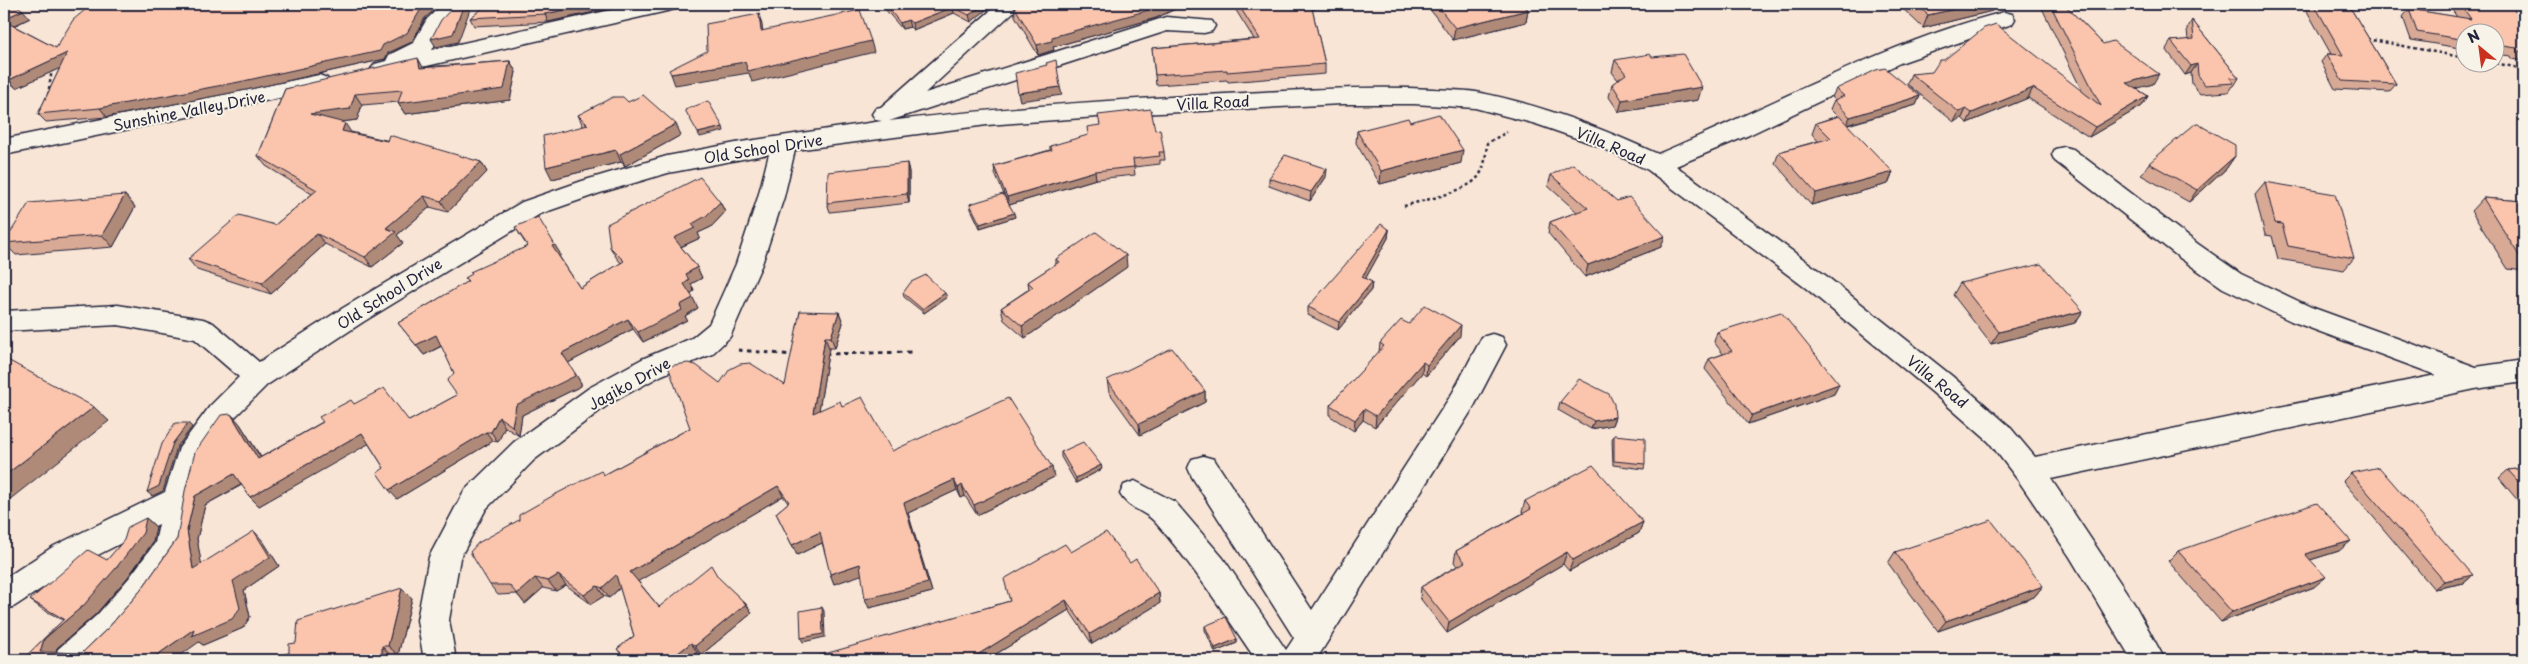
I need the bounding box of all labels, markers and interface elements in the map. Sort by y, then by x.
north arrow [2456,22,2506,72]
text: N [2464,24,2483,48]
street label: Sunshine Valley Drive [111,84,267,136]
street label: Villa Road [1176,89,1250,115]
street label: Villa Road [1573,120,1649,170]
street label: Old School Drive [702,127,824,169]
street label: Old School Drive [332,251,446,335]
street label: Villa Road [1902,349,1974,413]
street label: Jagiko Drive [584,351,674,415]

